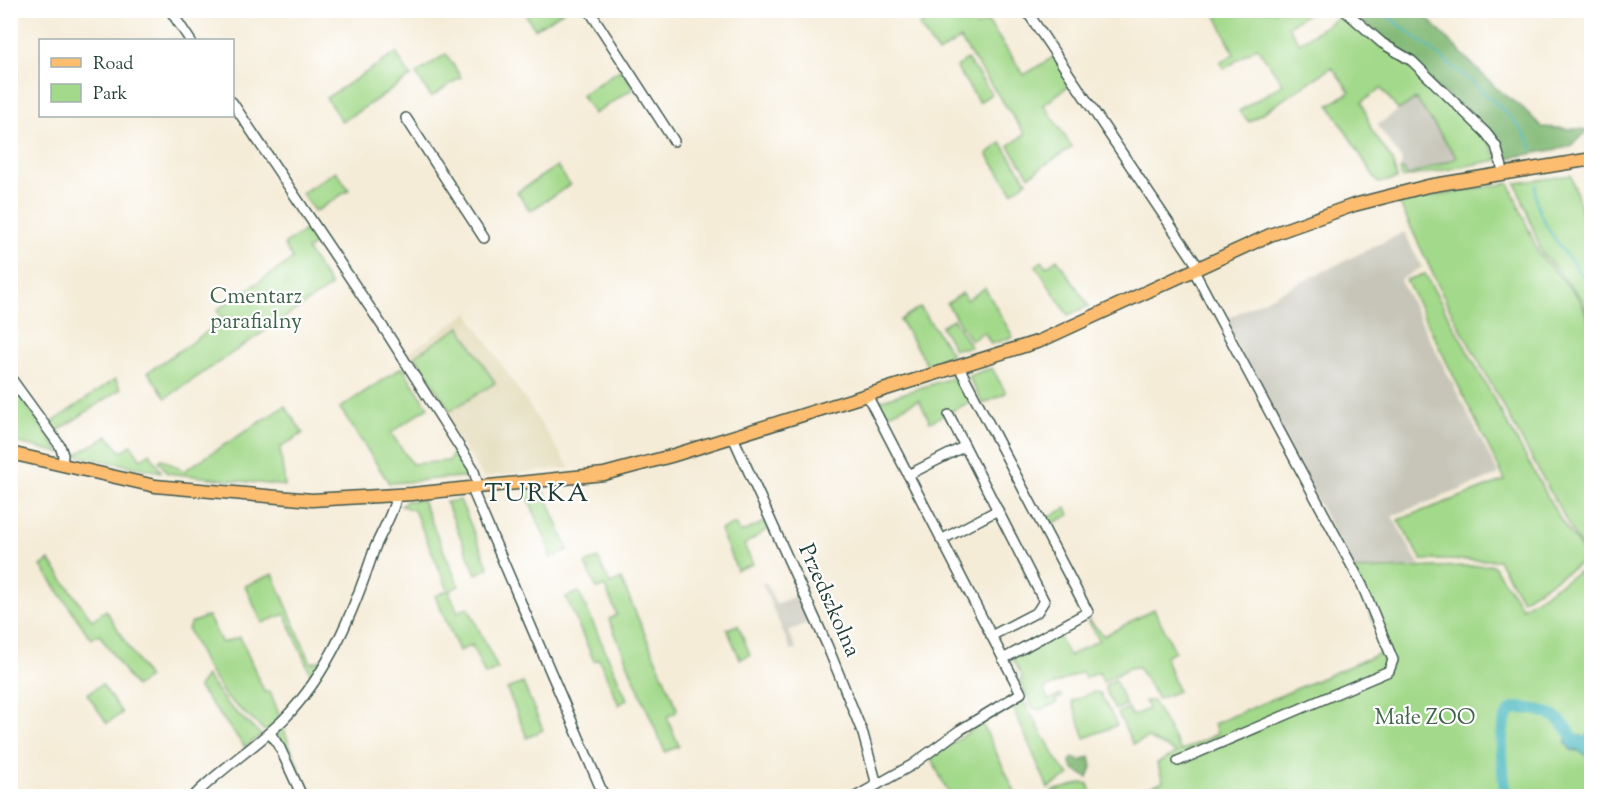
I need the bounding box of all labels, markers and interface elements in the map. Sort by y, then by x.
legend [39,39,234,117]
text: Road [93,52,133,78]
text: Park [93,82,128,108]
park label: Cmentarz parafialny [210,282,302,339]
district label: TURKA [484,476,590,513]
street label: Przedszkolna [789,539,867,663]
park label: Małe ZOO [1374,703,1476,735]

